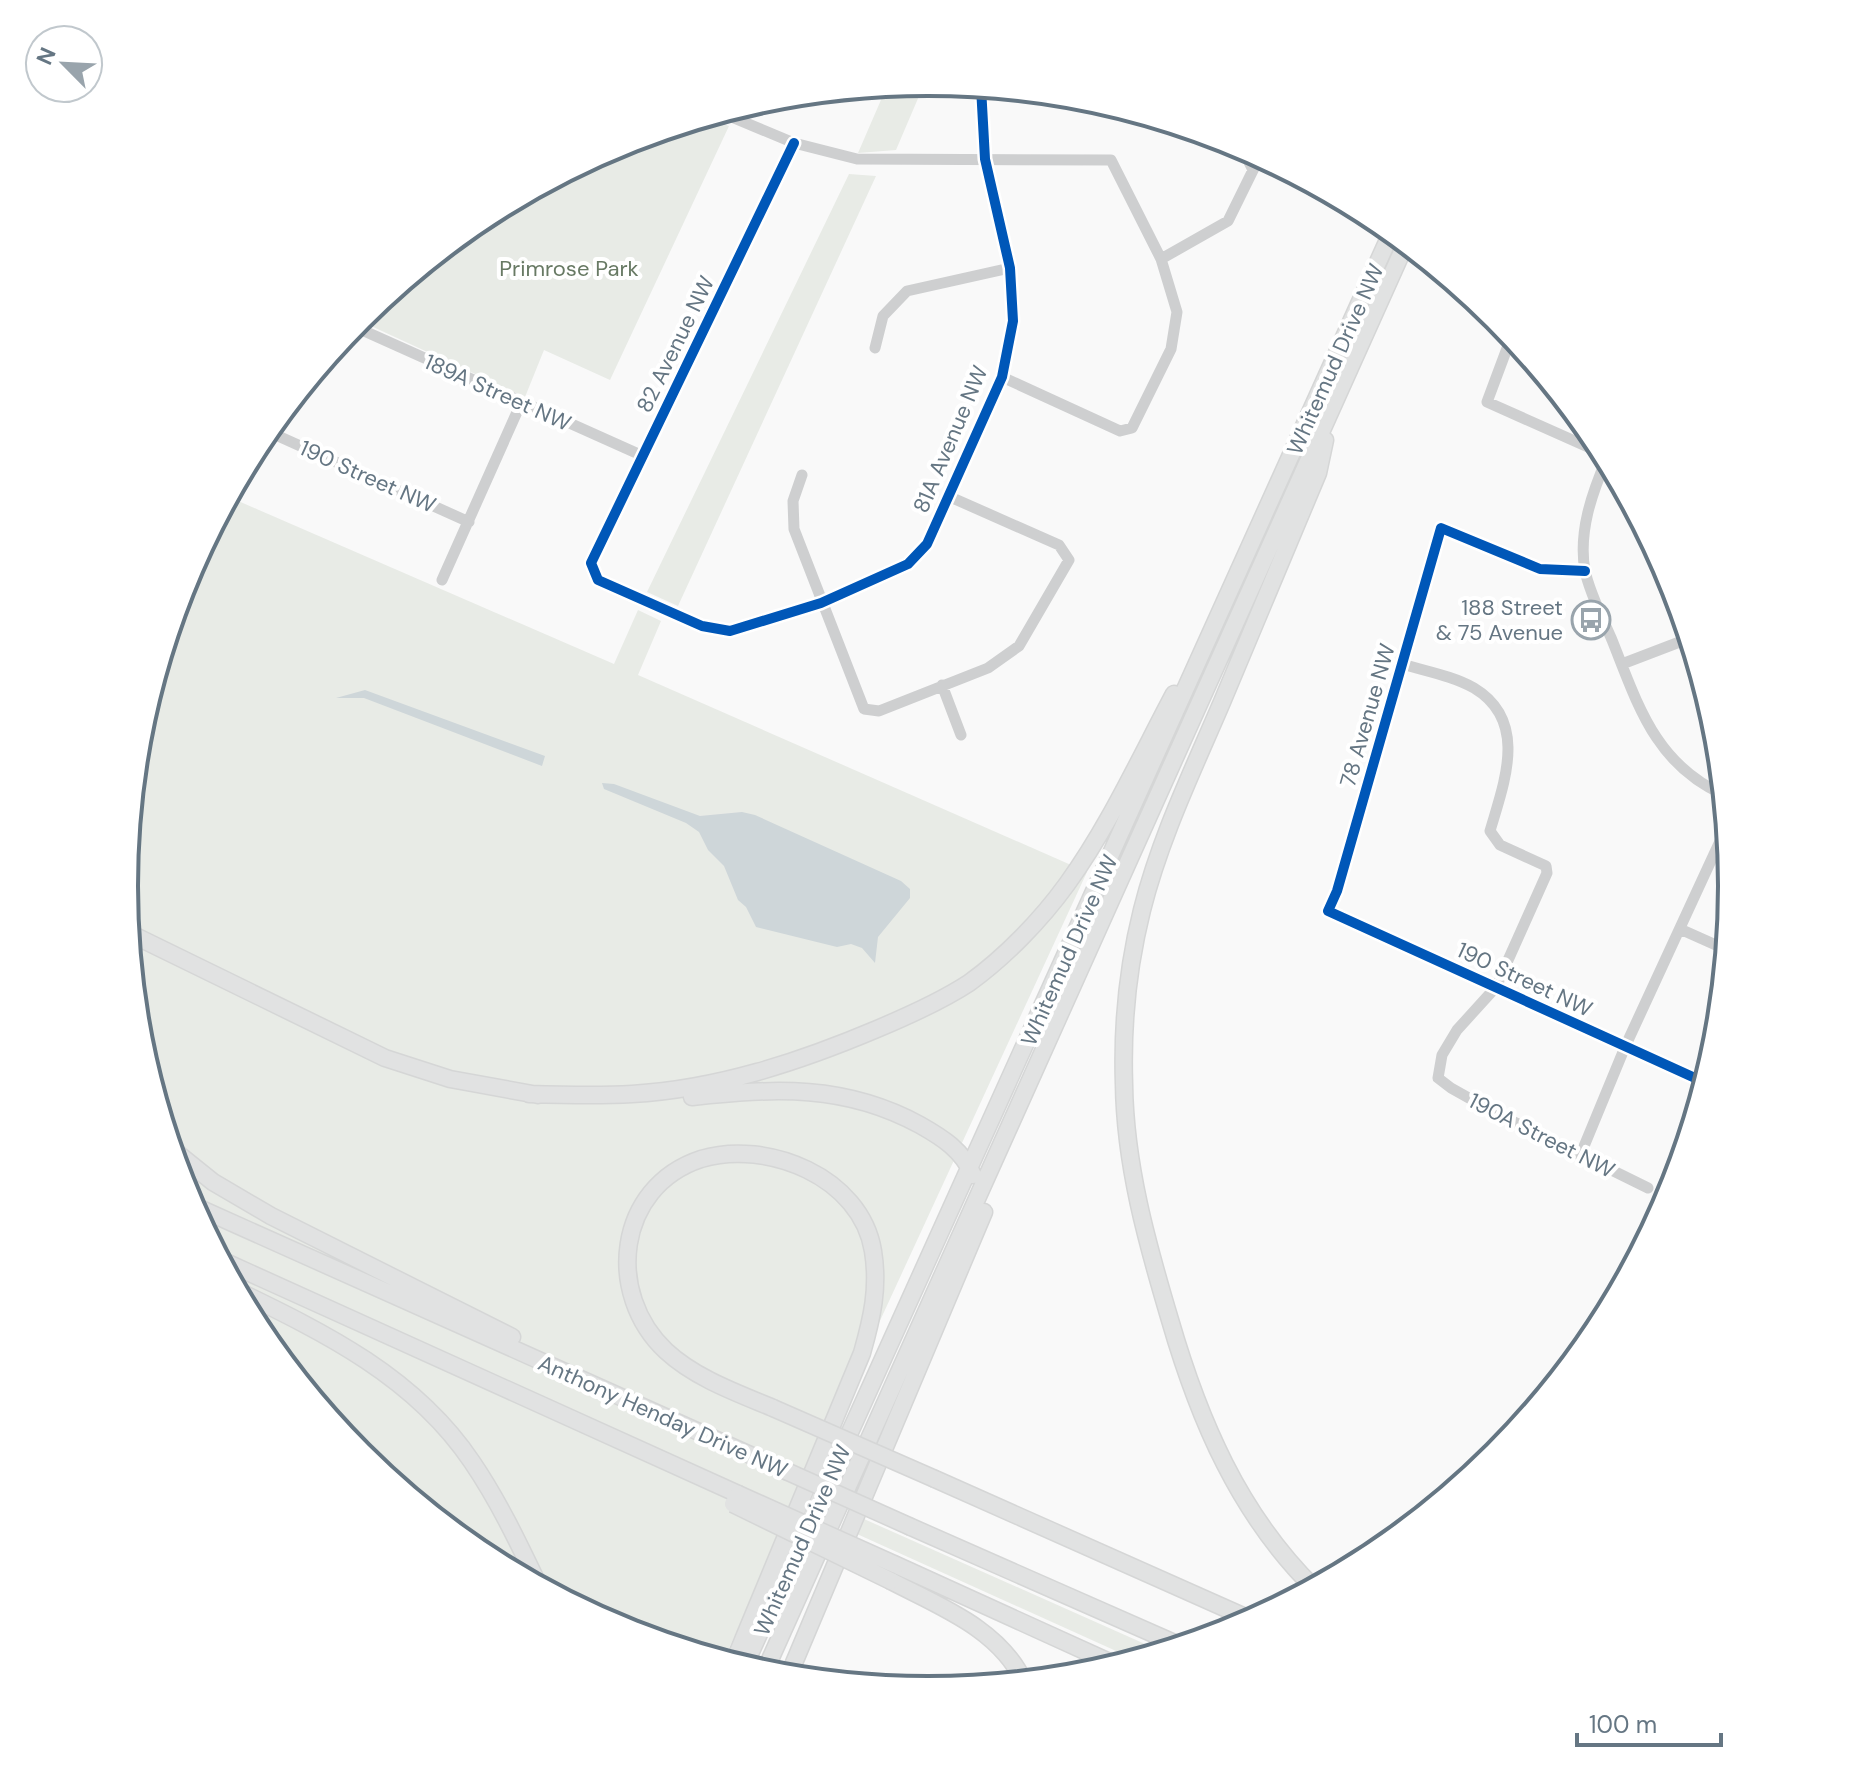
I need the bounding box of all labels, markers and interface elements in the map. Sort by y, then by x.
north arrow [24,24,104,104]
text: N [30,43,63,69]
park label: Primrose Park [499,254,639,283]
street label: Whitemud Drive NW [1280,259,1391,459]
street label: 82 Avenue NW [630,271,721,417]
street label: 189A Street NW [420,347,576,438]
street label: 81A Avenue NW [906,361,995,517]
street label: 190 Street NW [295,433,441,519]
place label: 188 Street & 75 Avenue [1436,593,1563,647]
bus stop icon: 188 Street & 75 Avenue [1570,599,1612,641]
street label: 78 Avenue NW [1333,640,1402,790]
street label: Whitemud Drive NW [1014,850,1125,1050]
street label: 190 Street NW [1452,935,1597,1024]
street label: 190A Street NW [1464,1086,1620,1185]
street label: Anthony Henday Drive NW [534,1348,792,1485]
street label: Whitemud Drive NW [747,1440,858,1640]
scale bar [1577,1697,1721,1747]
text: 100 m [1589,1709,1657,1740]

